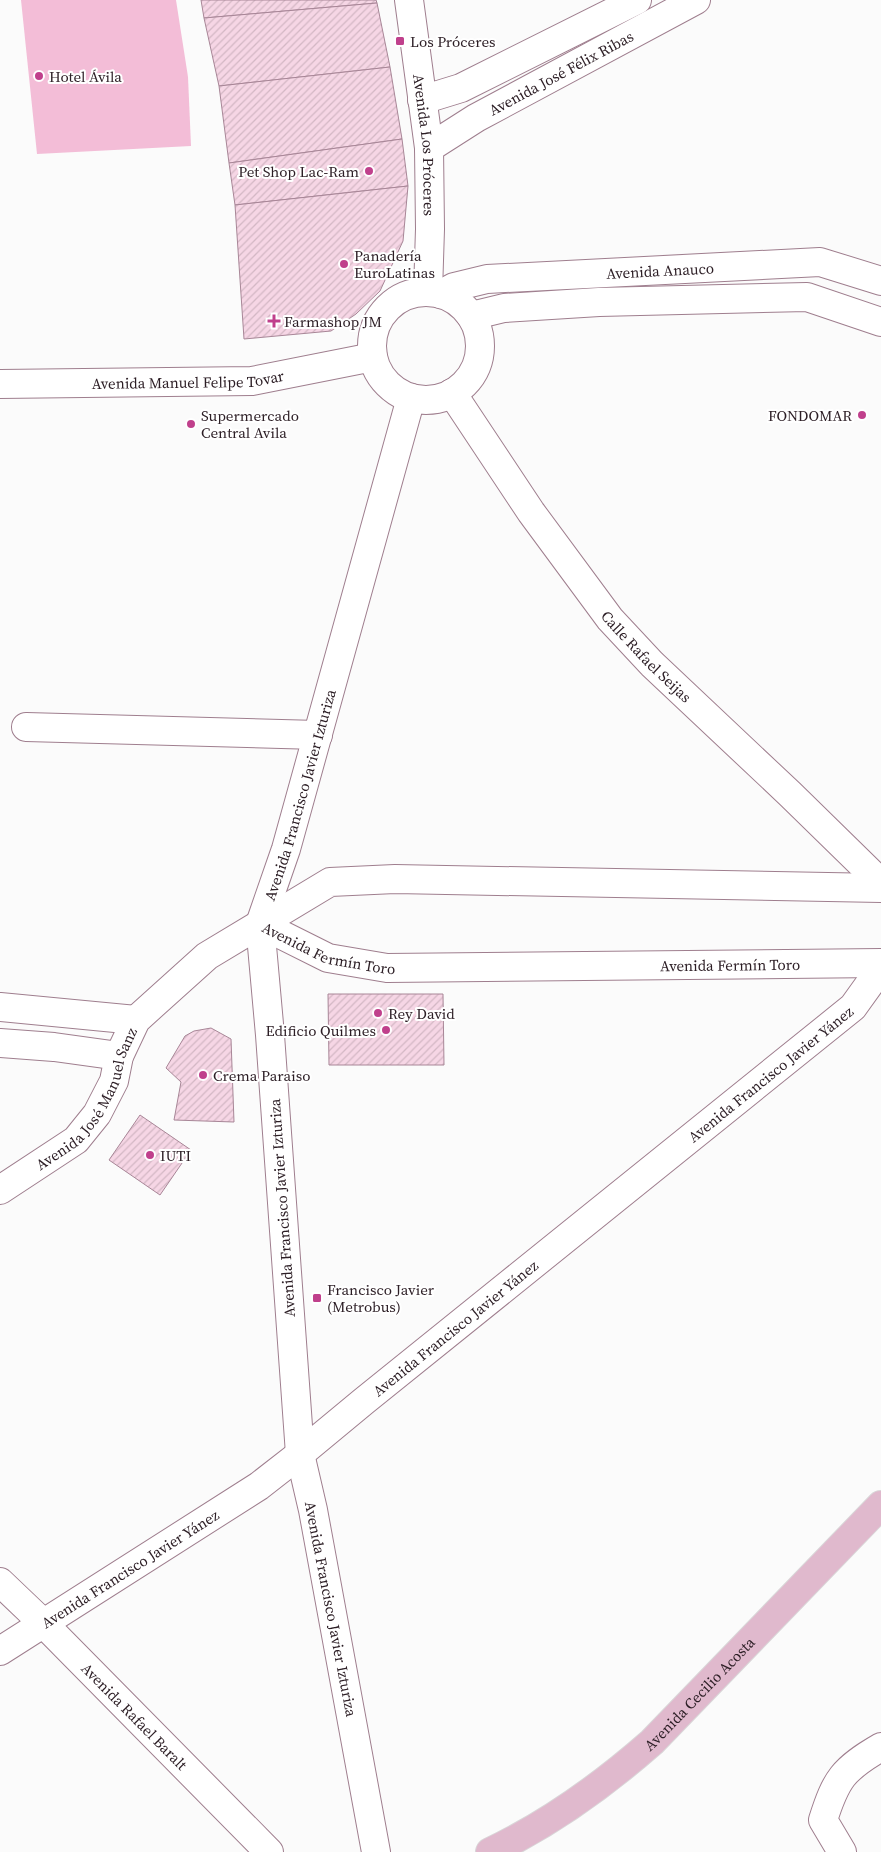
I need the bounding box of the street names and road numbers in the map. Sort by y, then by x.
street label: Avenida José Félix Ribas [485,25,637,120]
street label: Avenida Los Próceres [409,73,440,216]
street label: Avenida Anauco [606,257,715,283]
street label: Avenida Manuel Felipe Tovar [92,364,286,393]
street label: Calle Rafael Seijas [597,606,696,707]
street label: Avenida Francisco Javier Izturiza [258,686,340,903]
street label: Avenida Fermín Toro [259,916,395,978]
street label: Avenida Fermín Toro [660,953,800,976]
street label: Avenida Francisco Javier Yánez [683,1000,858,1147]
street label: Avenida José Manuel Sanz [31,1024,142,1174]
street label: Avenida Francisco Javier Izturiza [264,1098,300,1318]
street label: Avenida Francisco Javier Yánez [368,1255,542,1401]
street label: Avenida Francisco Javier Izturiza [300,1500,362,1719]
street label: Avenida Francisco Javier Yánez [37,1504,223,1633]
street label: Avenida Cecilio Acosta [639,1632,759,1755]
street label: Avenida Rafael Baralt [77,1658,193,1774]

